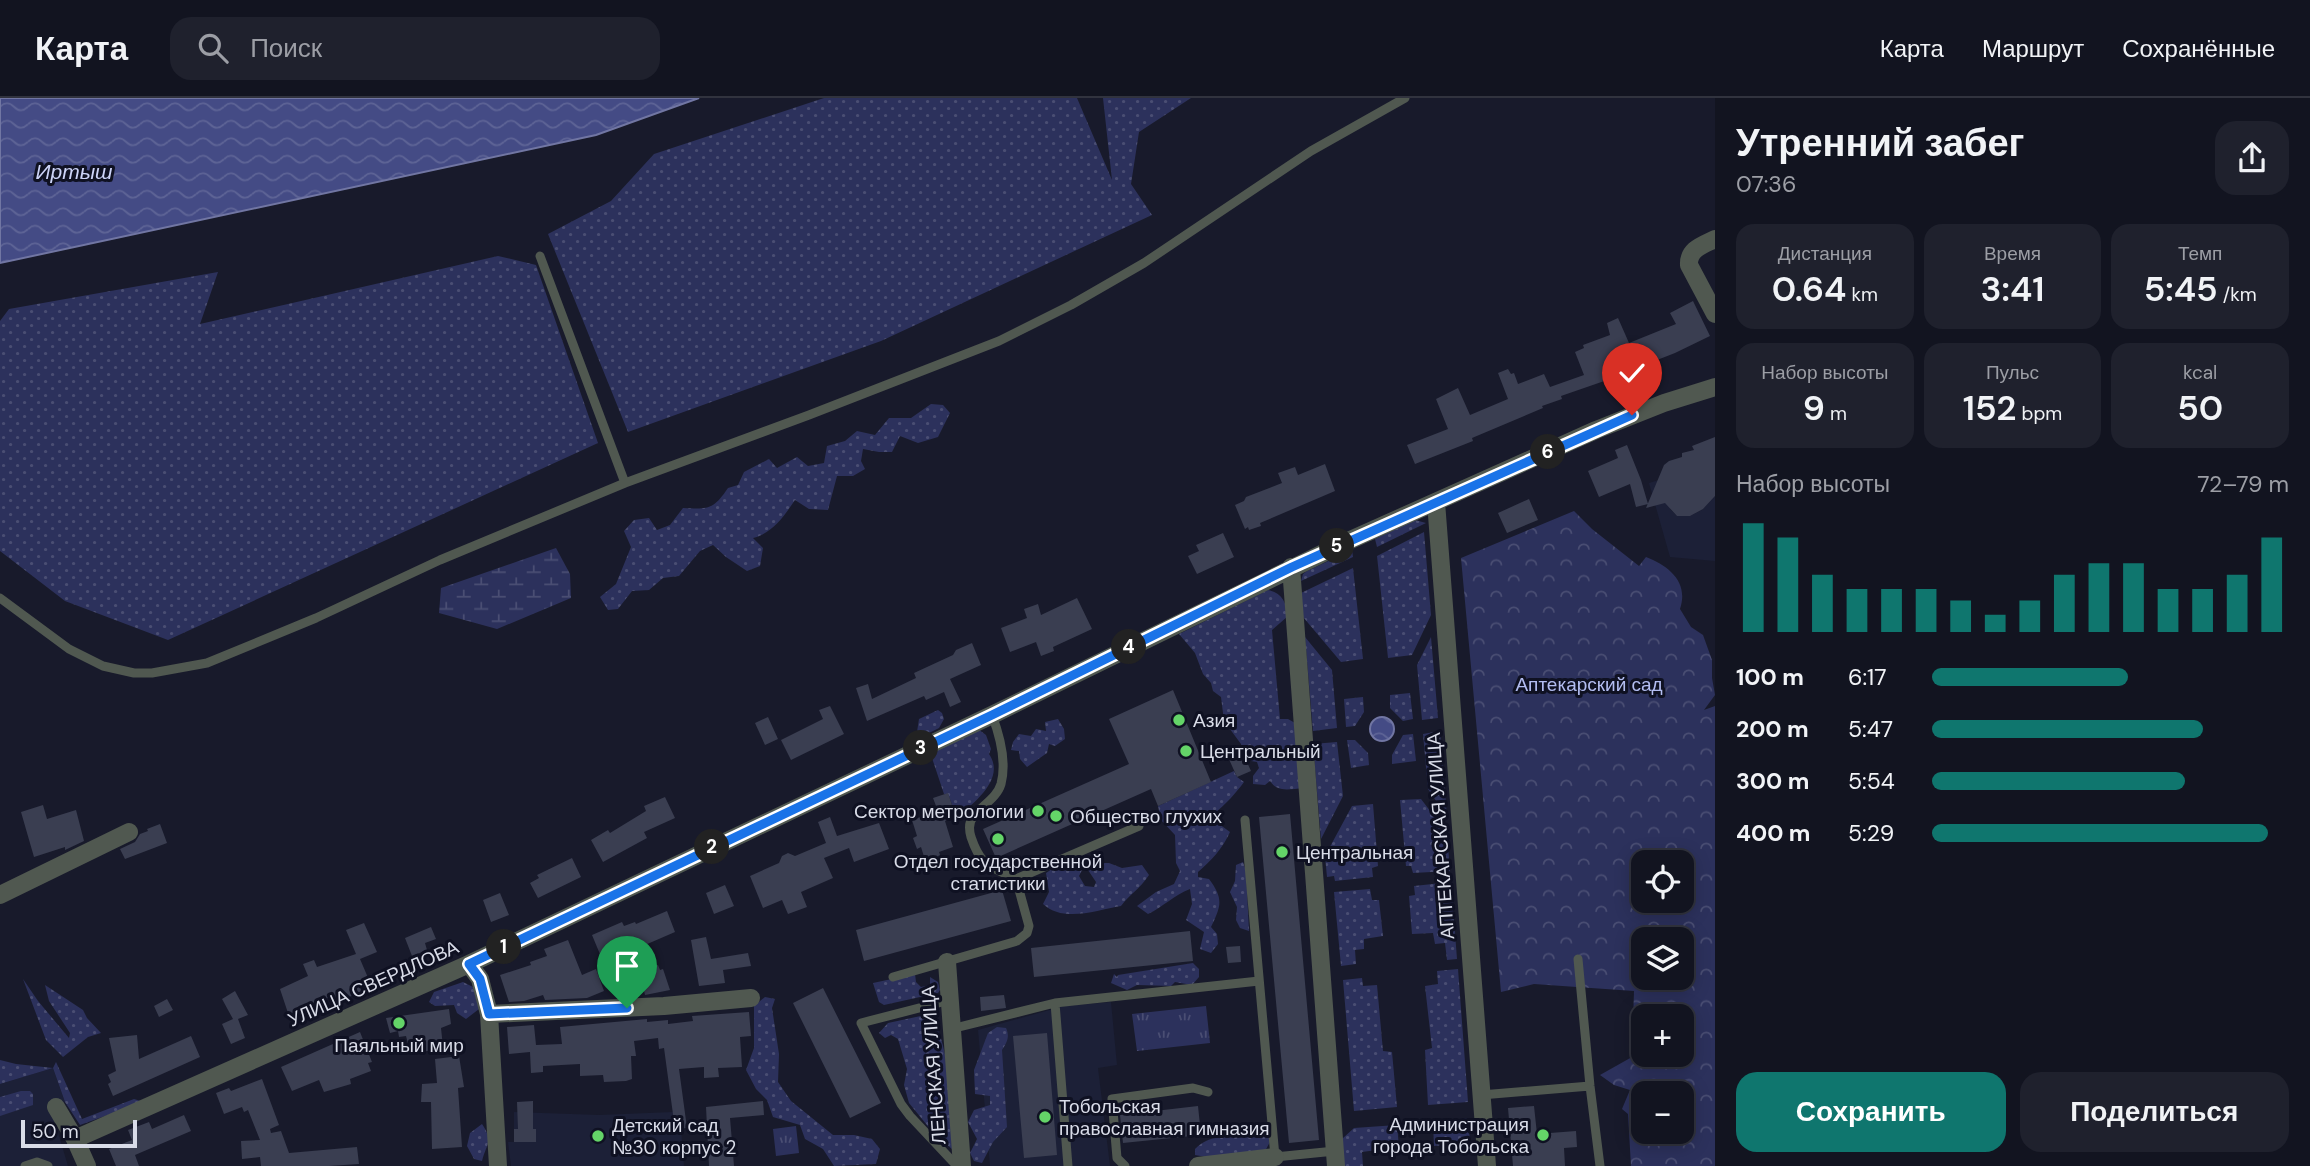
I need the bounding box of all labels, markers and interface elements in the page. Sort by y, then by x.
search box [170,17,660,80]
text: Карта [35,27,128,70]
icon: search [194,29,232,67]
text: Поиск [250,31,322,65]
text: Карта [1880,33,1944,64]
text: Маршрут [1982,33,2084,64]
text: Сохранённые [2122,33,2275,64]
text: Утренний забег [1736,118,2024,168]
button: share [2215,121,2289,195]
water label: Иртыш [35,158,113,186]
text: 07:36 [1736,169,1796,199]
text: Дистанция [1778,241,1872,266]
text: Время [1984,241,2041,266]
text: Темп [2178,241,2222,266]
text: 0.64 [1772,266,1846,312]
text: 3:41 [1981,266,2044,312]
text: 5:45 [2144,266,2218,312]
text: km [1846,282,1878,307]
text: /km [2218,282,2257,307]
pin [1602,343,1662,415]
icon: check [1613,354,1651,392]
text: Набор высоты [1761,360,1889,385]
text: Пульс [1986,360,2039,385]
text: kcal [2183,360,2217,385]
text: 9 [1803,385,1825,431]
text: 152 [1963,385,2016,431]
text: 50 [2177,385,2223,431]
text: m [1825,401,1847,426]
text: bpm [2016,401,2062,426]
pin: 6 [1530,434,1566,470]
text: 6 [1541,439,1554,464]
text: Набор высоты [1736,469,1890,499]
text: 72–79 m [2197,469,2289,499]
pin: 5 [1320,528,1354,564]
text: 5 [1331,533,1342,558]
pin: 4 [1112,630,1146,664]
text: 4 [1122,634,1135,659]
text: 100 m [1736,662,1804,692]
text: 6:17 [1848,662,1887,692]
park label: Аптекарский сад [1515,672,1663,697]
place label: Азия [1193,708,1235,733]
marker: Азия [1171,712,1187,728]
text: 200 m [1736,714,1809,744]
text: 5:47 [1848,714,1893,744]
pin: 3 [904,730,939,766]
street label: АПТЕКАРСКАЯ УЛИЦА [1421,731,1460,940]
text: 3 [915,735,926,760]
place label: Центральный [1200,739,1321,764]
marker: Центральный [1178,743,1194,759]
text: 300 m [1736,766,1809,796]
text: 5:54 [1848,766,1895,796]
place label: Сектор метрологии [854,799,1024,824]
marker: Сектор метрологии [1030,803,1046,819]
place label: Общество глухих [1070,804,1223,829]
marker: Общество глухих [1048,808,1064,824]
text: 400 m [1736,818,1810,848]
text: 5:29 [1848,818,1894,848]
pin: 2 [694,830,730,864]
marker: Отдел государственной статистики [990,831,1006,847]
text: 2 [706,834,717,859]
place label: Центральная [1296,840,1413,865]
marker: Центральная [1274,844,1290,860]
place label: Отдел государственной статистики [894,849,1102,896]
map controls [1631,850,1694,1144]
button: locate [1631,850,1694,913]
button: layers [1631,927,1694,990]
pin: 1 [486,930,522,964]
street label: УЛИЦА СВЕРДЛОВА [284,934,463,1032]
text: 1 [500,934,507,959]
pin [597,936,657,1008]
icon: arrive [608,947,646,985]
street label: ЛЕНСКАЯ УЛИЦА [915,984,952,1145]
button: + [1631,1004,1694,1067]
marker: Паяльный мир [391,1015,407,1031]
place label: Паяльный мир [334,1033,464,1058]
button: Сохранить [1736,1072,2006,1152]
button: Поделиться [2020,1072,2289,1152]
button: − [1631,1081,1694,1144]
place label: Тобольская православная гимназия [1059,1094,1270,1141]
marker: Тобольская православная гимназия [1037,1109,1053,1125]
place label: Администрация города Тобольска [1373,1112,1529,1159]
place label: Детский сад №30 корпус 2 [612,1113,736,1160]
scale bar [21,1117,136,1149]
text: 50 m [32,1119,79,1144]
marker: Администрация города Тобольска [1535,1127,1551,1143]
marker: Детский сад №30 корпус 2 [590,1128,606,1144]

